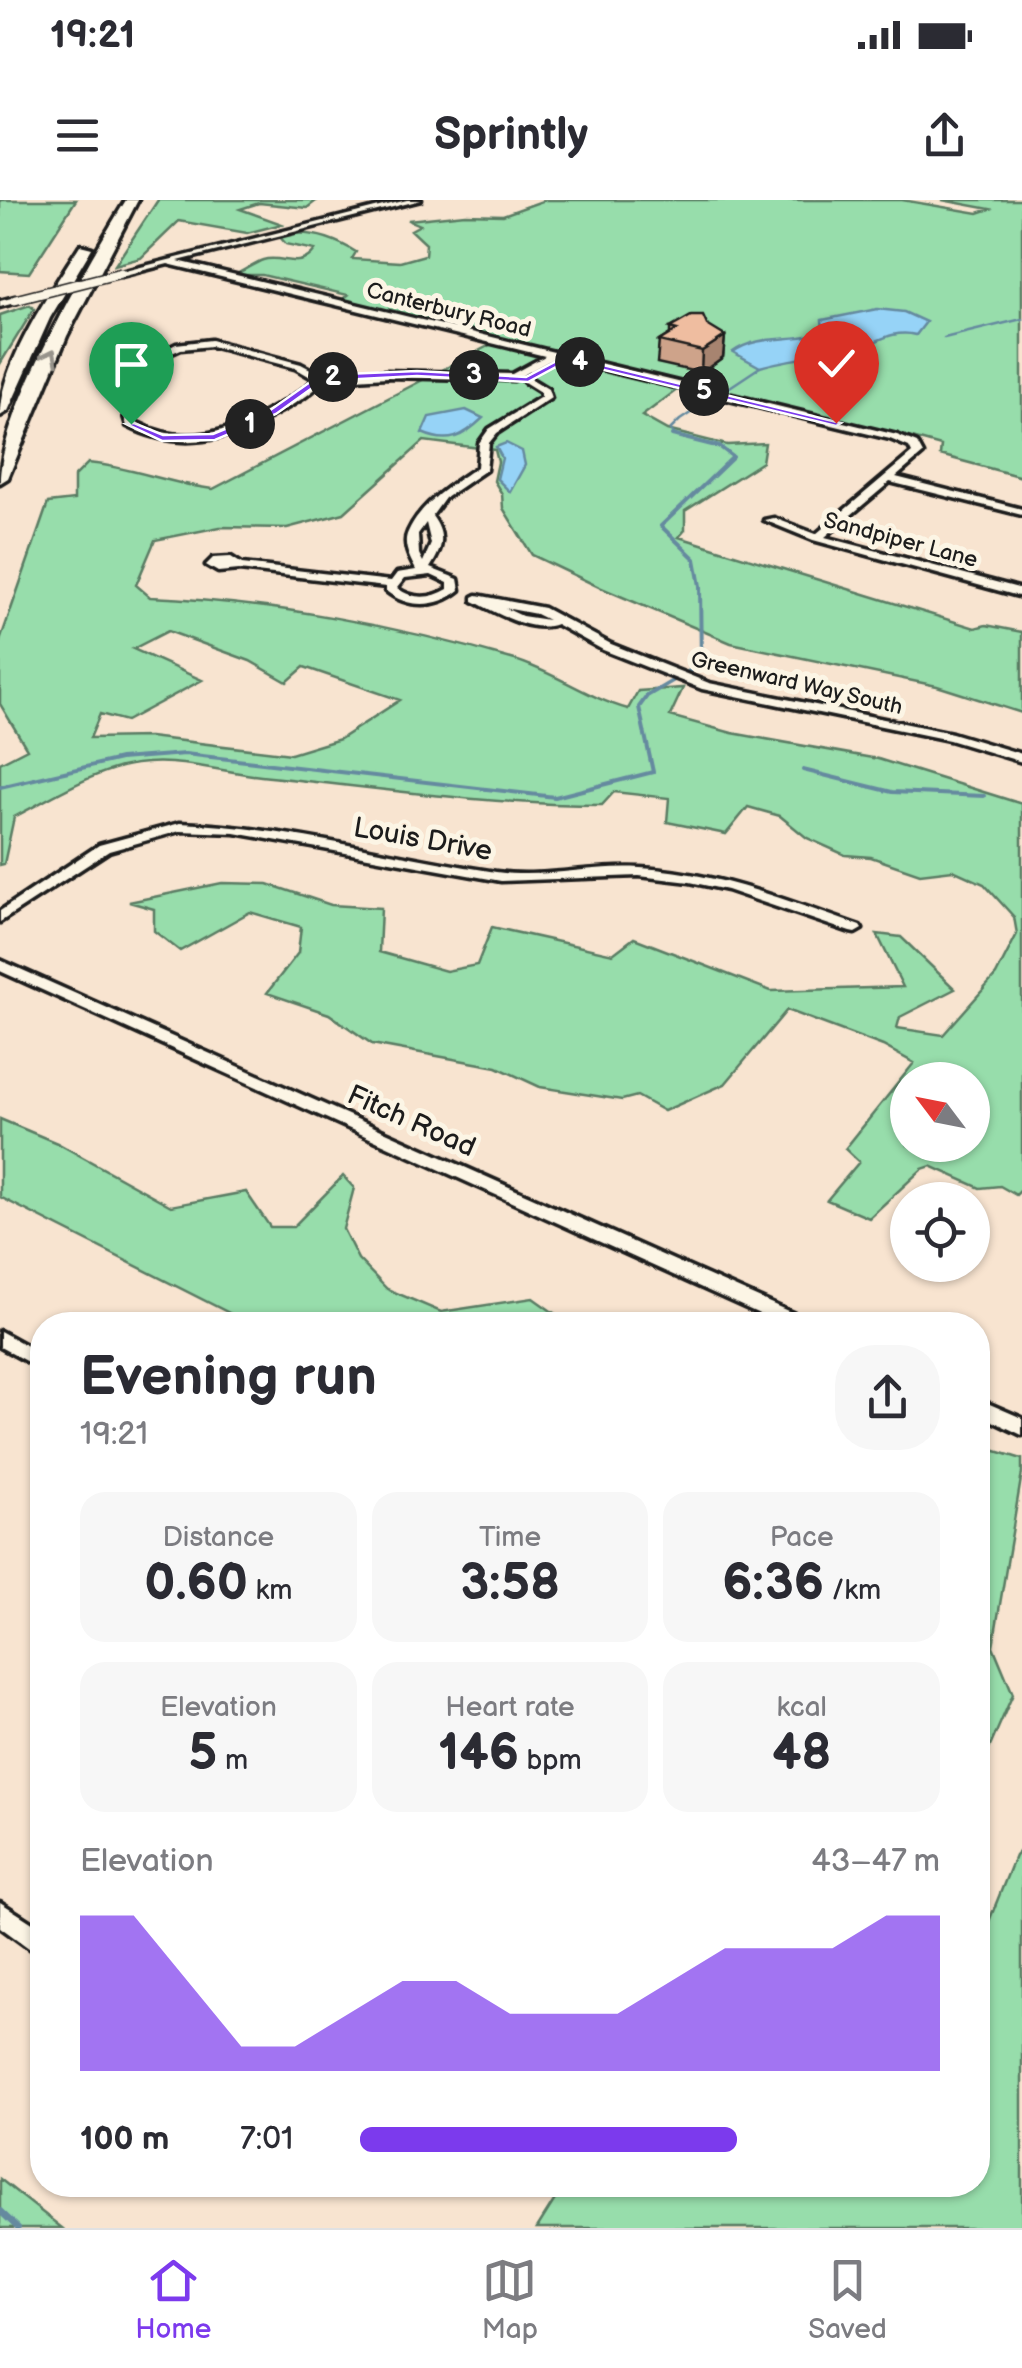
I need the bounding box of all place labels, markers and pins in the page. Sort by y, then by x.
pin [794,321,879,424]
pin [89,322,174,425]
pin: 4 [555,337,605,387]
pin: 3 [449,350,499,400]
pin: 2 [308,352,358,402]
pin: 5 [679,366,729,416]
pin: 1 [225,399,275,449]

